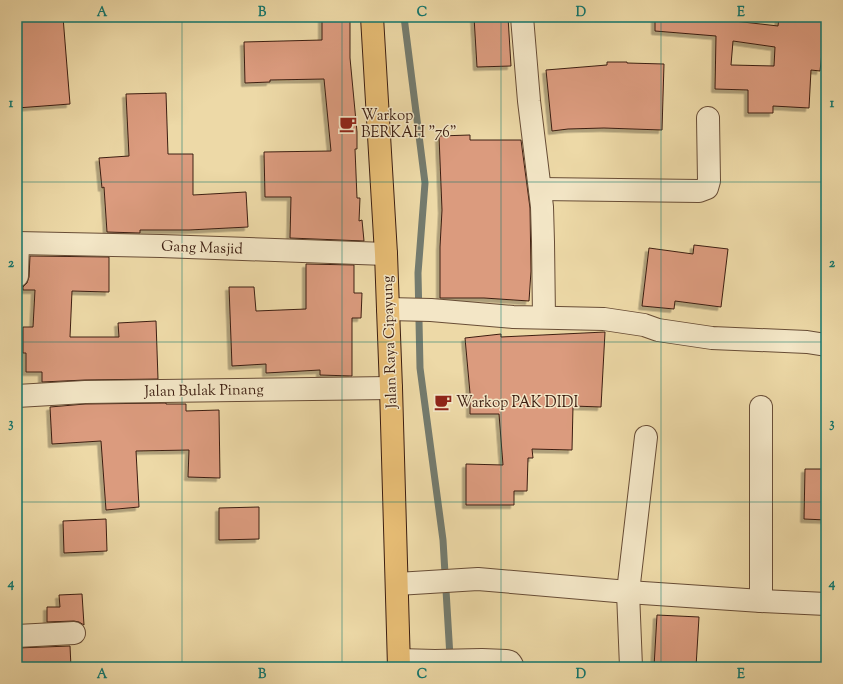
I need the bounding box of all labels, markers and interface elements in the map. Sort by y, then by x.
text: A [97,4,108,22]
text: B [258,4,267,22]
text: C [417,4,427,22]
text: D [576,4,586,22]
text: E [737,4,745,22]
text: 1 [9,95,14,113]
text: 1 [830,95,835,113]
place label: Warkop BERKAH "76" [361,106,457,144]
cafe icon: Warkop BERKAH "76" [338,114,358,134]
street label: Gang Masjid [161,237,244,260]
text: 2 [8,255,15,273]
text: 2 [829,255,836,273]
street label: Jalan Raya Cipayung [378,275,403,410]
street label: Jalan Bulak Pinang [143,380,264,403]
cafe icon: Warkop PAK DIDI [433,392,453,412]
place label: Warkop PAK DIDI [456,393,578,414]
text: 3 [8,415,14,433]
text: 3 [829,415,835,433]
text: 4 [7,575,15,593]
text: 4 [828,575,836,593]
text: A [97,666,108,684]
text: B [258,666,267,684]
text: C [417,666,427,684]
text: D [576,666,586,684]
text: E [737,666,745,684]

